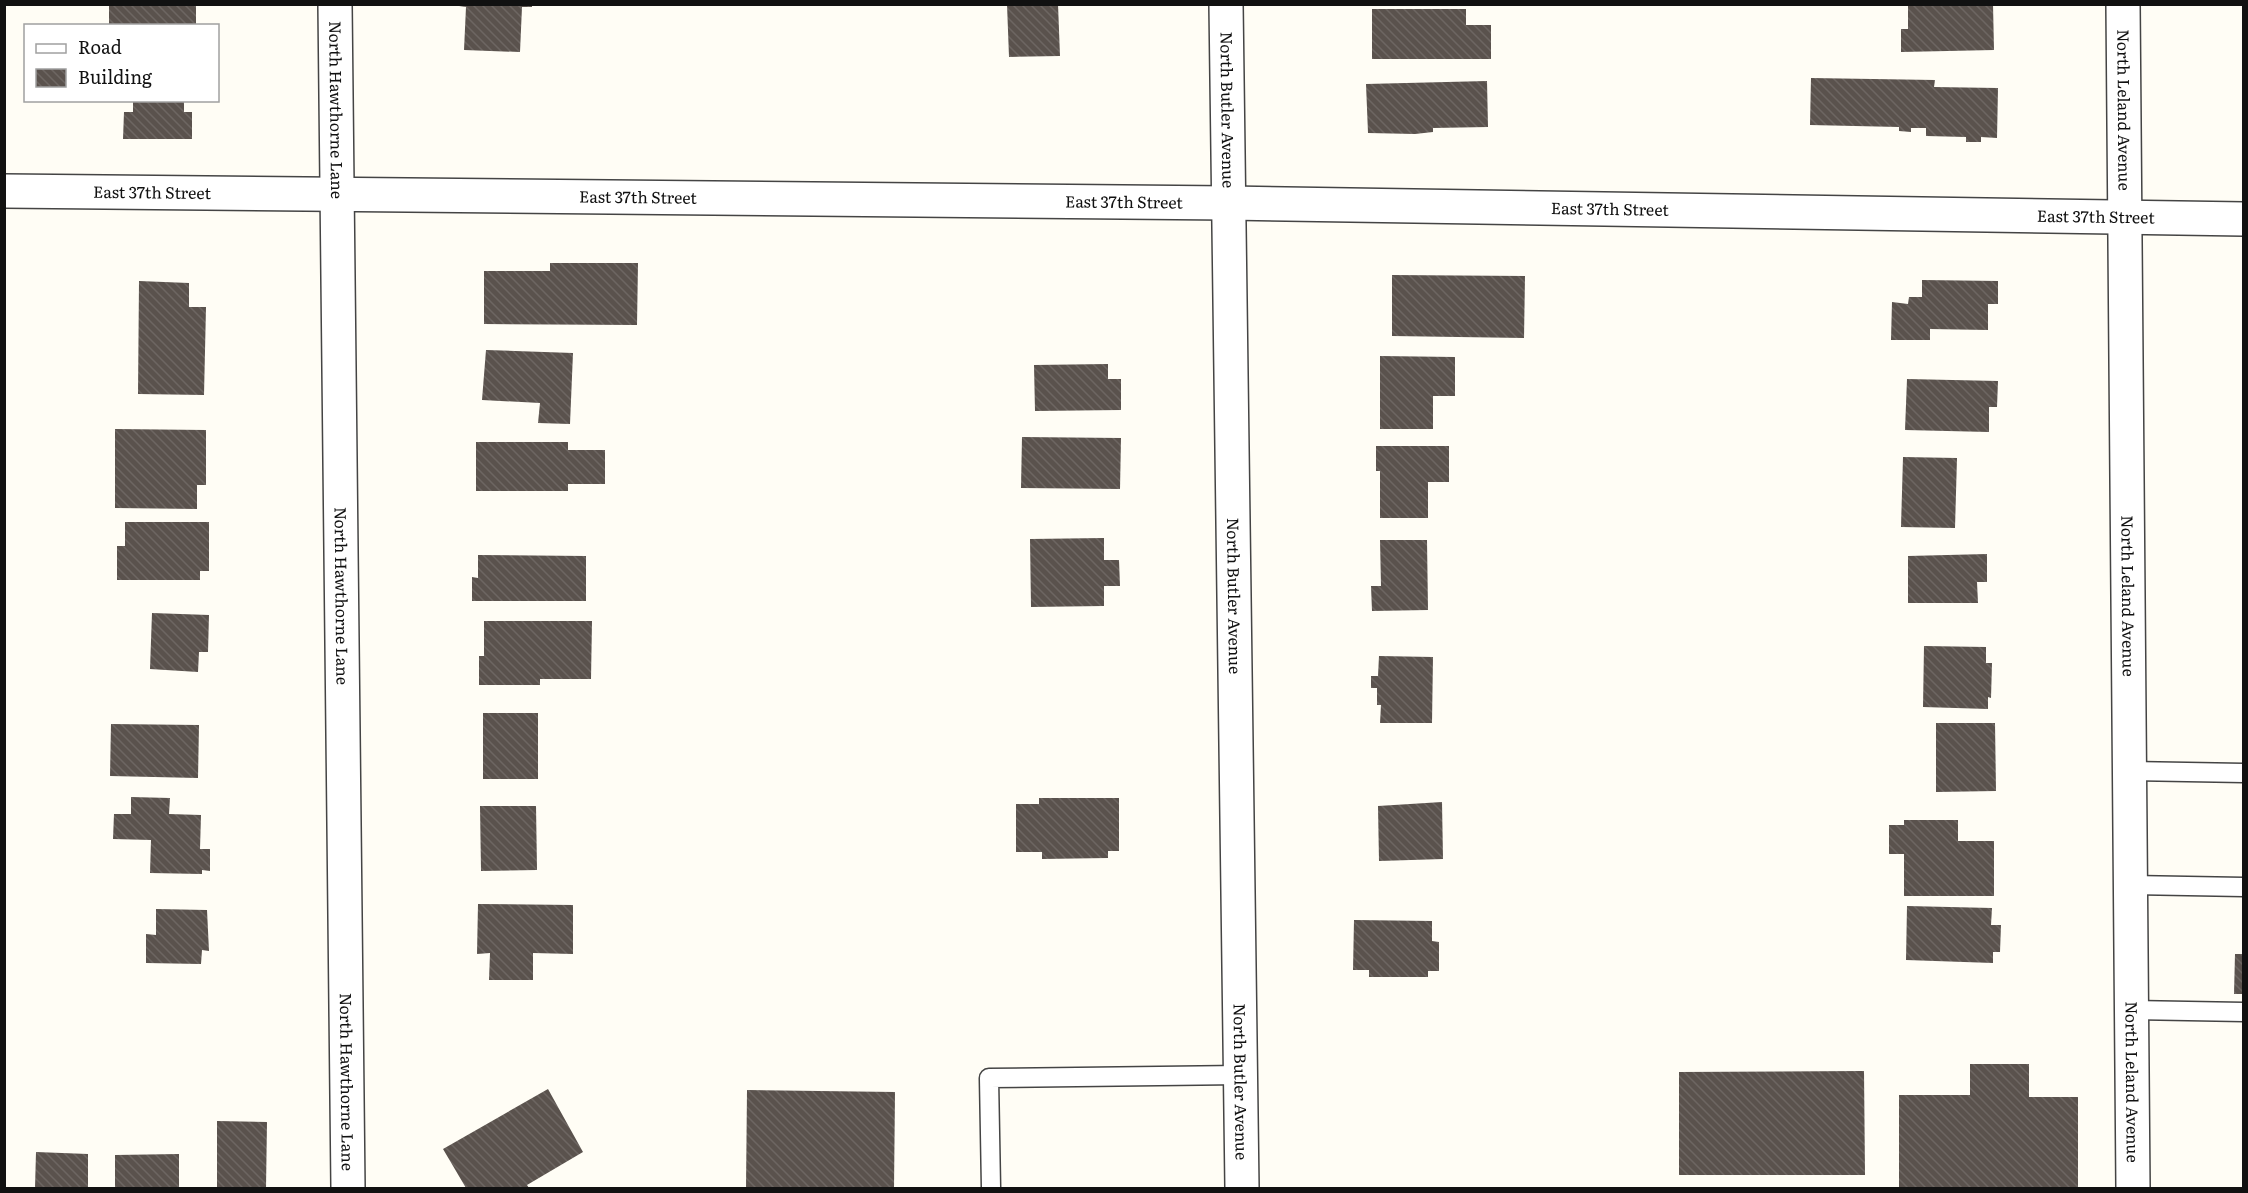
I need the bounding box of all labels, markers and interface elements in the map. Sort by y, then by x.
street label: North Hawthorne Lane [324,21,350,199]
legend [24,24,219,102]
street label: North Leland Avenue [2112,29,2138,191]
street label: North Butler Avenue [1215,31,1241,188]
text: Road [78,33,122,60]
text: Building [78,63,153,90]
street label: East 37th Street [93,179,212,204]
street label: East 37th Street [579,184,698,209]
street label: East 37th Street [1065,188,1184,214]
street label: East 37th Street [1551,195,1670,221]
street label: East 37th Street [2037,203,2155,229]
street label: North Hawthorne Lane [330,507,355,685]
street label: North Leland Avenue [2116,515,2142,677]
street label: North Butler Avenue [1222,517,1248,674]
street label: North Hawthorne Lane [335,993,361,1171]
street label: North Leland Avenue [2120,1001,2146,1163]
street label: North Butler Avenue [1229,1003,1255,1160]

